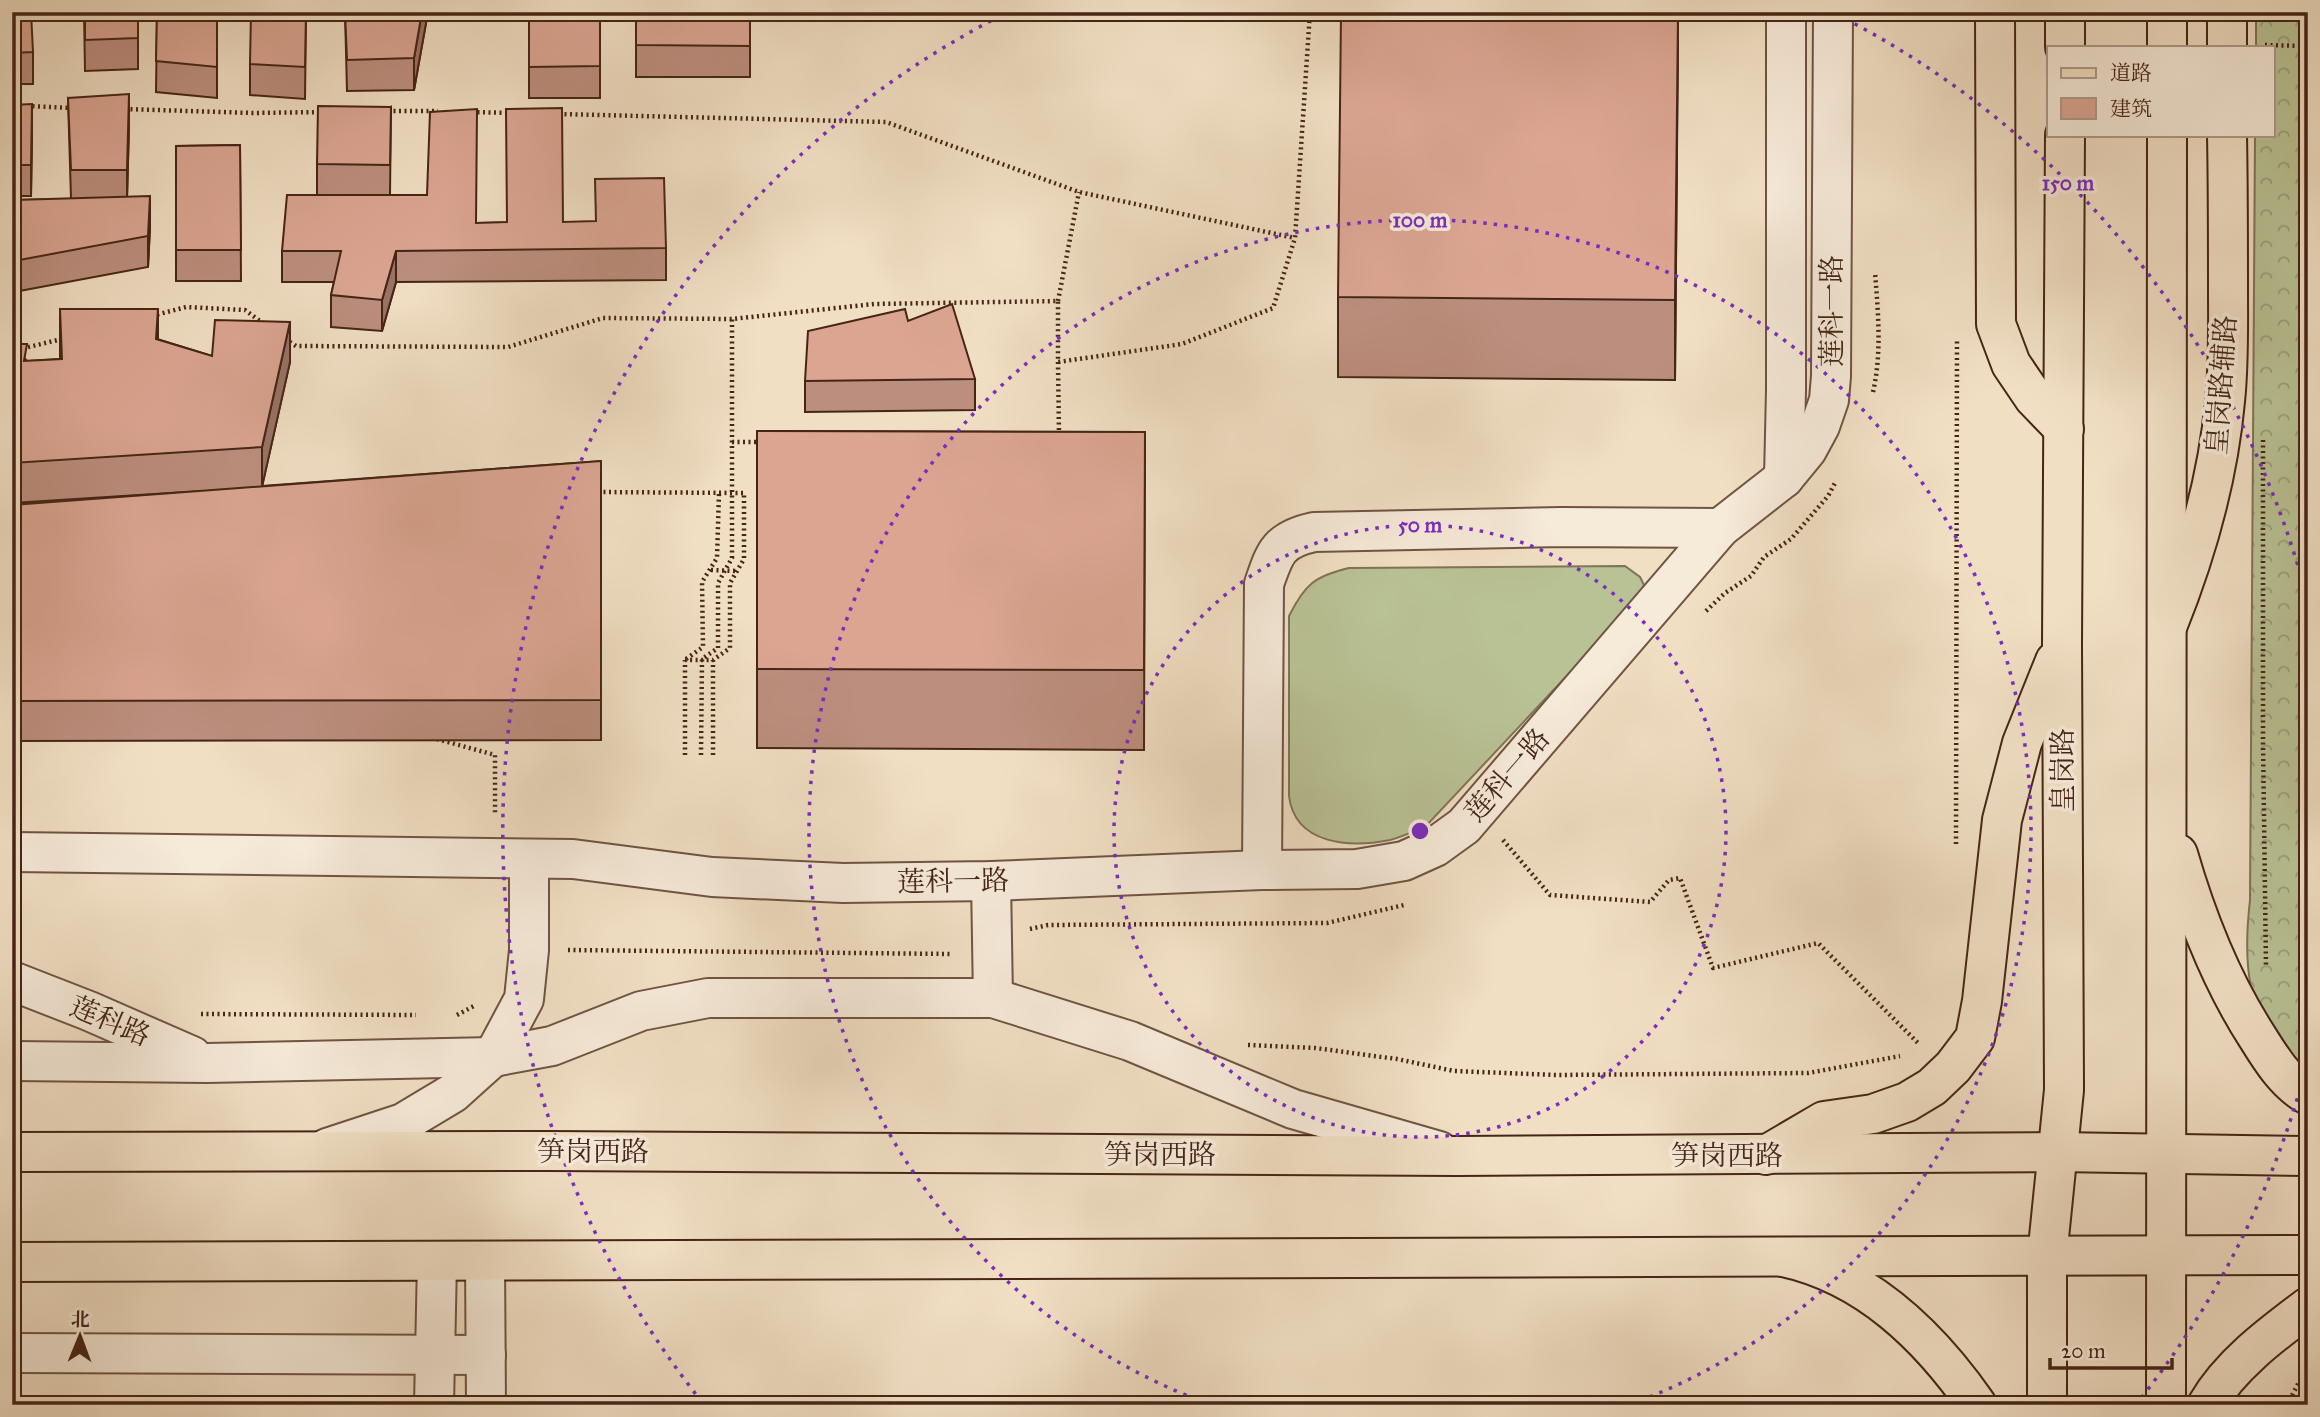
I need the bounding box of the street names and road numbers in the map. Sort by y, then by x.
street label: 莲科一路 [1814,255,1849,367]
street label: 皇岗路辅路 [2199,314,2243,456]
street label: 莲科一路 [1457,721,1557,829]
street label: 皇岗路 [2045,728,2080,812]
street label: 莲科一路 [897,863,1009,899]
street label: 莲科路 [64,988,156,1054]
street label: 笋岗西路 [537,1134,649,1169]
street label: 笋岗西路 [1104,1137,1216,1172]
street label: 笋岗西路 [1671,1138,1783,1173]

